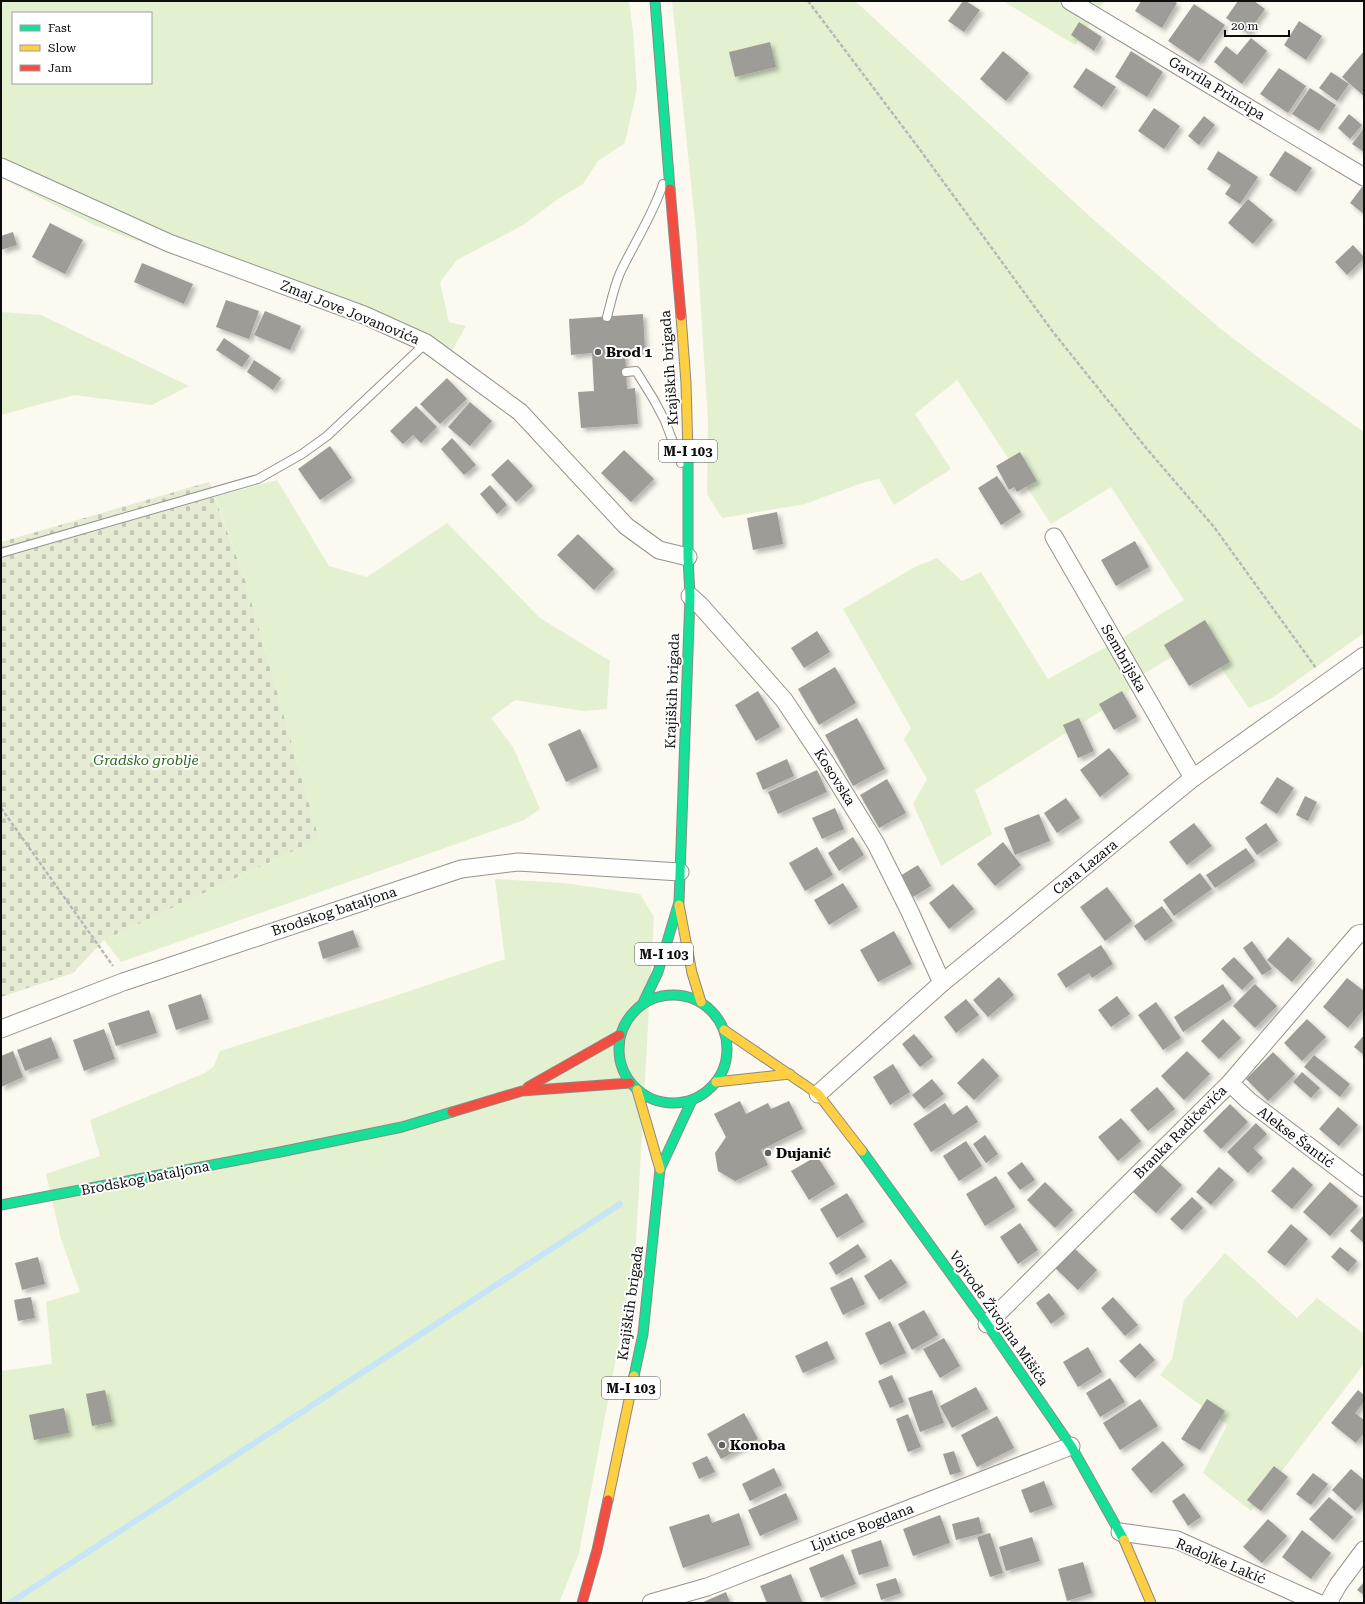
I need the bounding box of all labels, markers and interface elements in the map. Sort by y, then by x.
legend [12,12,152,84]
scale bar [1225,12,1289,38]
text: 20 m [1231,19,1258,33]
text: Fast [48,21,72,35]
text: Slow [48,41,76,55]
street label: Gavrila Principa [1166,53,1268,123]
text: Jam [48,61,72,75]
street label: Zmaj Jove Jovanovića [278,277,422,347]
street label: Krajiških brigada [657,309,681,426]
place label: Brod 1 [606,344,652,360]
marker: Brod 1 [593,347,603,357]
road number: M-I 103 [659,440,717,462]
street label: Sembrijska [1098,621,1150,695]
street label: Krajiških brigada [662,633,682,749]
street label: Kosovska [811,746,859,809]
park label: Gradsko groblje [93,752,199,768]
street label: Cara Lazara [1050,836,1121,898]
street label: Brodskog bataljona [269,883,399,939]
road number: M-I 103 [635,943,693,965]
street label: Branka Radičevića [1130,1082,1230,1182]
street label: Alekse Šantić [1255,1103,1337,1171]
place label: Dujanić [776,1145,831,1161]
marker: Dujanić [763,1148,773,1158]
street label: Brodskog bataljona [79,1158,211,1198]
street label: Krajiških brigada [614,1244,646,1361]
street label: Vojvode Živojina Mišića [946,1247,1052,1389]
road number: M-I 103 [602,1377,660,1399]
place label: Konoba [730,1437,786,1453]
marker: Konoba [717,1440,727,1450]
street label: Ljutice Bogdana [808,1500,916,1554]
street label: Radojke Lakić [1174,1535,1268,1587]

